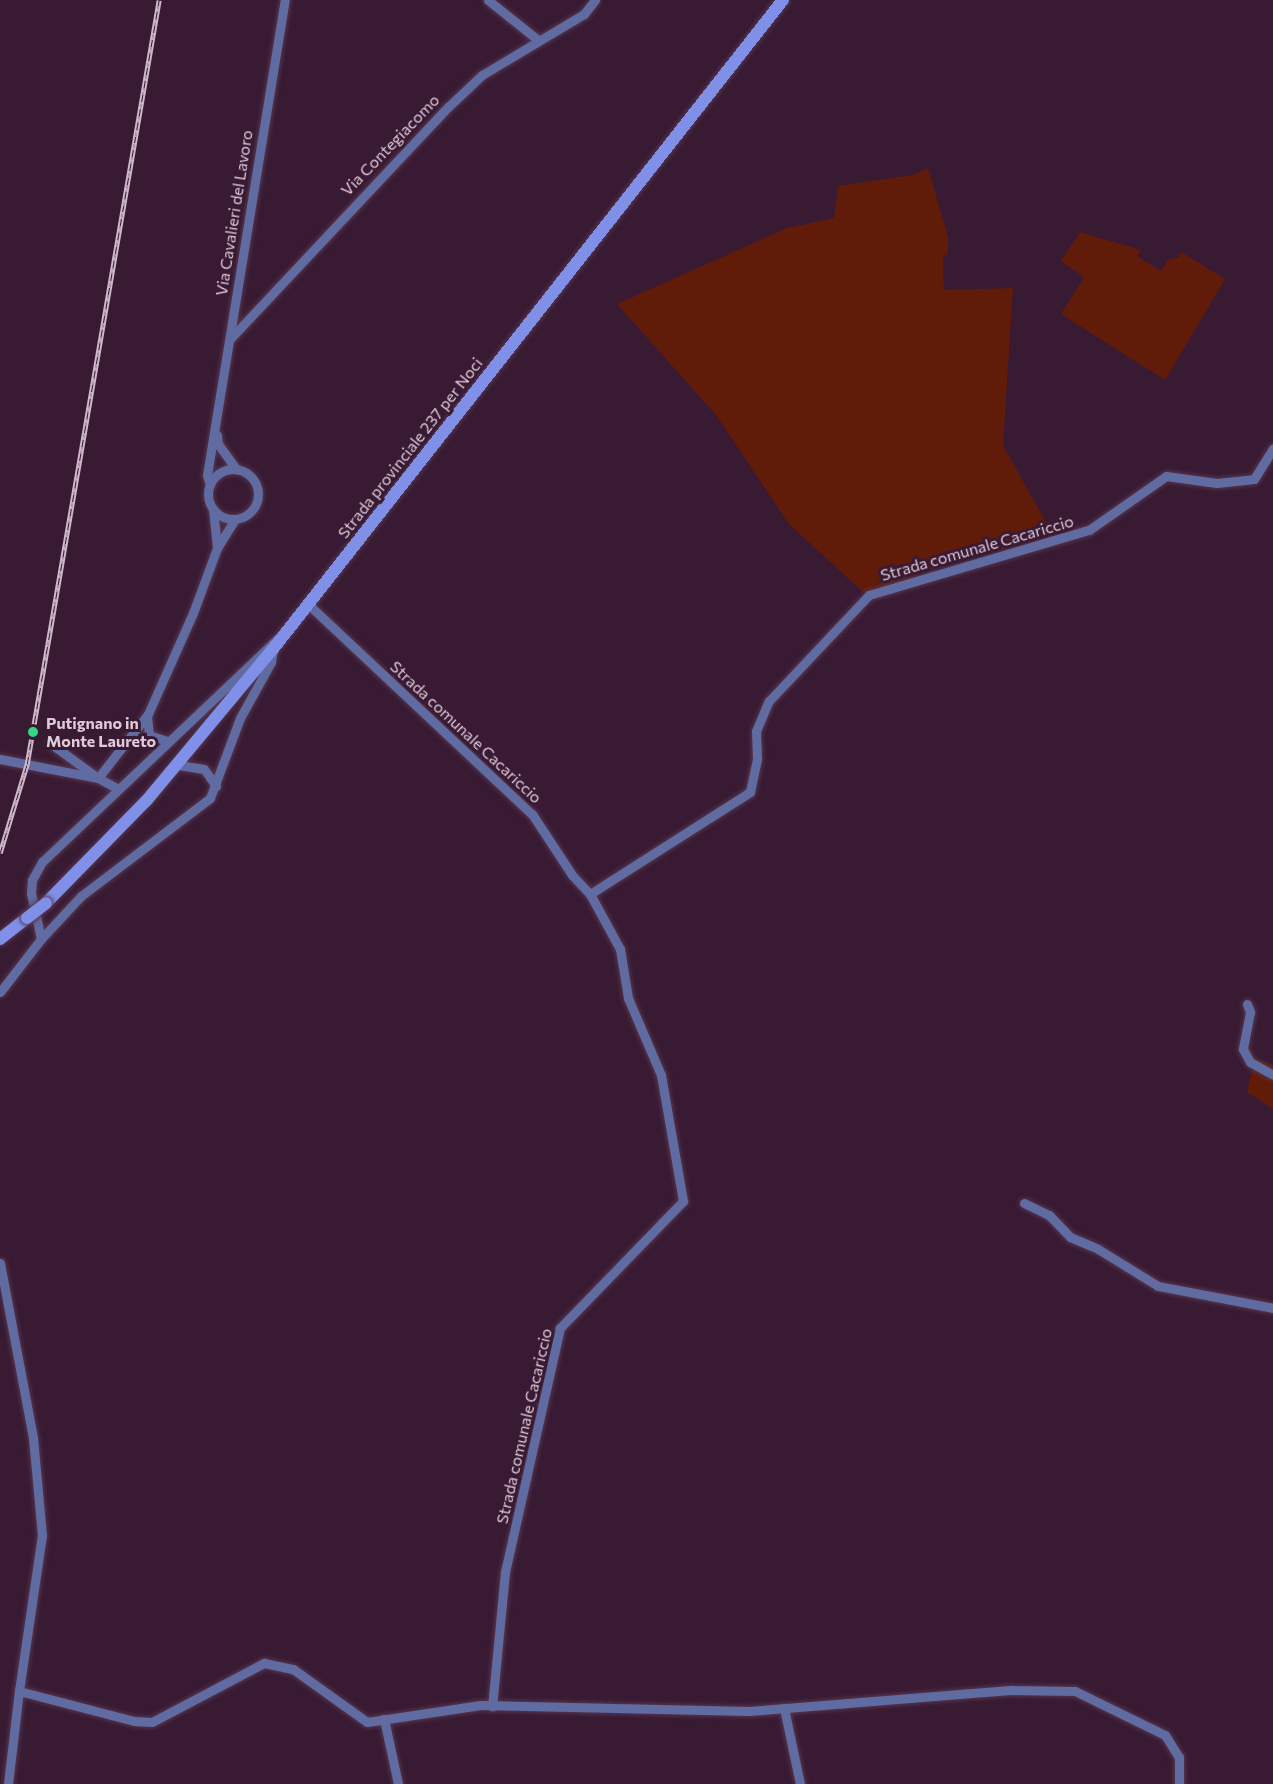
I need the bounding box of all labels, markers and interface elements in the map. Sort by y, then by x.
street label: Via Contegiacomo [337,90,443,200]
street label: Via Cavalieri del Lavoro [211,129,257,297]
street label: Strada provinciale 237 per Noci [334,354,486,542]
street label: Strada comunale Cacariccio [878,511,1076,585]
street label: Strada comunale Cacariccio [386,657,546,807]
place label: Putignano in Monte Laureto [46,713,156,751]
marker: Putignano in Monte Laureto [24,723,42,741]
street label: Strada comunale Cacariccio [492,1326,556,1526]

